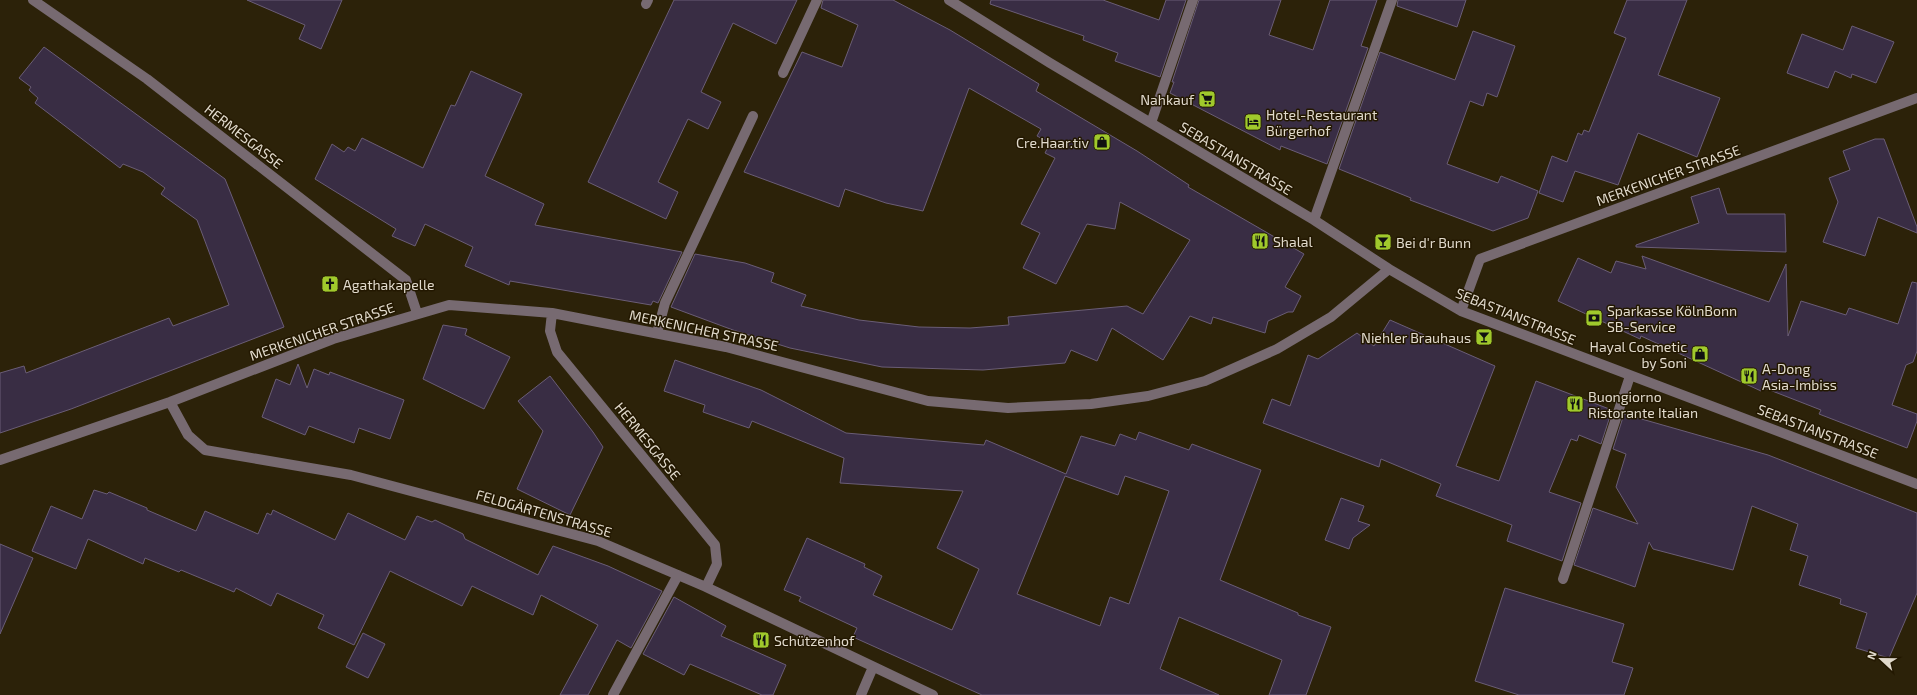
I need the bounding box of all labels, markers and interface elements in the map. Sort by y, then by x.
supermarket icon: Nahkauf [1197,89,1217,109]
place label: Nahkauf [1140,91,1195,108]
street label: HERMESGASSE [201,100,287,172]
place label: Hotel-Restaurant Bürgerhof [1266,106,1377,139]
hotel icon: Hotel-Restaurant Bürgerhof [1243,112,1263,132]
street label: SEBASTIANSTRASSE [1177,118,1295,198]
shop icon: Cre.Haar.tiv [1092,132,1112,152]
place label: Cre.Haar.tiv [1016,134,1090,151]
street label: MERKENICHER STRASSE [1594,141,1743,209]
restaurant icon: Shalal [1250,231,1270,251]
bar icon: Bei d'r Bunn [1373,232,1393,252]
place label: Shalal [1273,233,1314,250]
place label: Bei d'r Bunn [1396,234,1471,251]
church icon: Agathakapelle [320,274,340,294]
place label: Agathakapelle [343,276,435,293]
street label: SEBASTIANSTRASSE [1453,284,1579,348]
street label: MERKENICHER STRASSE [247,298,397,364]
place label: Sparkasse KölnBonn SB-Service [1607,302,1737,335]
street label: MERKENICHER STRASSE [628,306,780,354]
bank icon: Sparkasse KölnBonn SB-Service [1584,308,1604,328]
bar icon: Niehler Brauhaus [1474,327,1494,347]
place label: Niehler Brauhaus [1361,329,1471,346]
place label: Hayal Cosmetic by Soni [1590,338,1687,371]
shop icon: Hayal Cosmetic by Soni [1690,344,1710,364]
place label: A-Dong Asia-Imbiss [1762,360,1837,393]
restaurant icon: A-Dong Asia-Imbiss [1739,366,1759,386]
place label: Buongiorno Ristorante Italian [1588,388,1698,421]
restaurant icon: Buongiorno Ristorante Italian [1565,394,1585,414]
street label: HERMESGASSE [612,399,685,483]
street label: SEBASTIANSTRASSE [1755,400,1881,462]
street label: FELDGÄRTENSTRASSE [474,485,614,541]
restaurant icon: Schützenhof [751,630,771,650]
place label: Schützenhof [774,632,855,649]
north arrow [1861,639,1901,679]
text: N [1864,649,1879,661]

